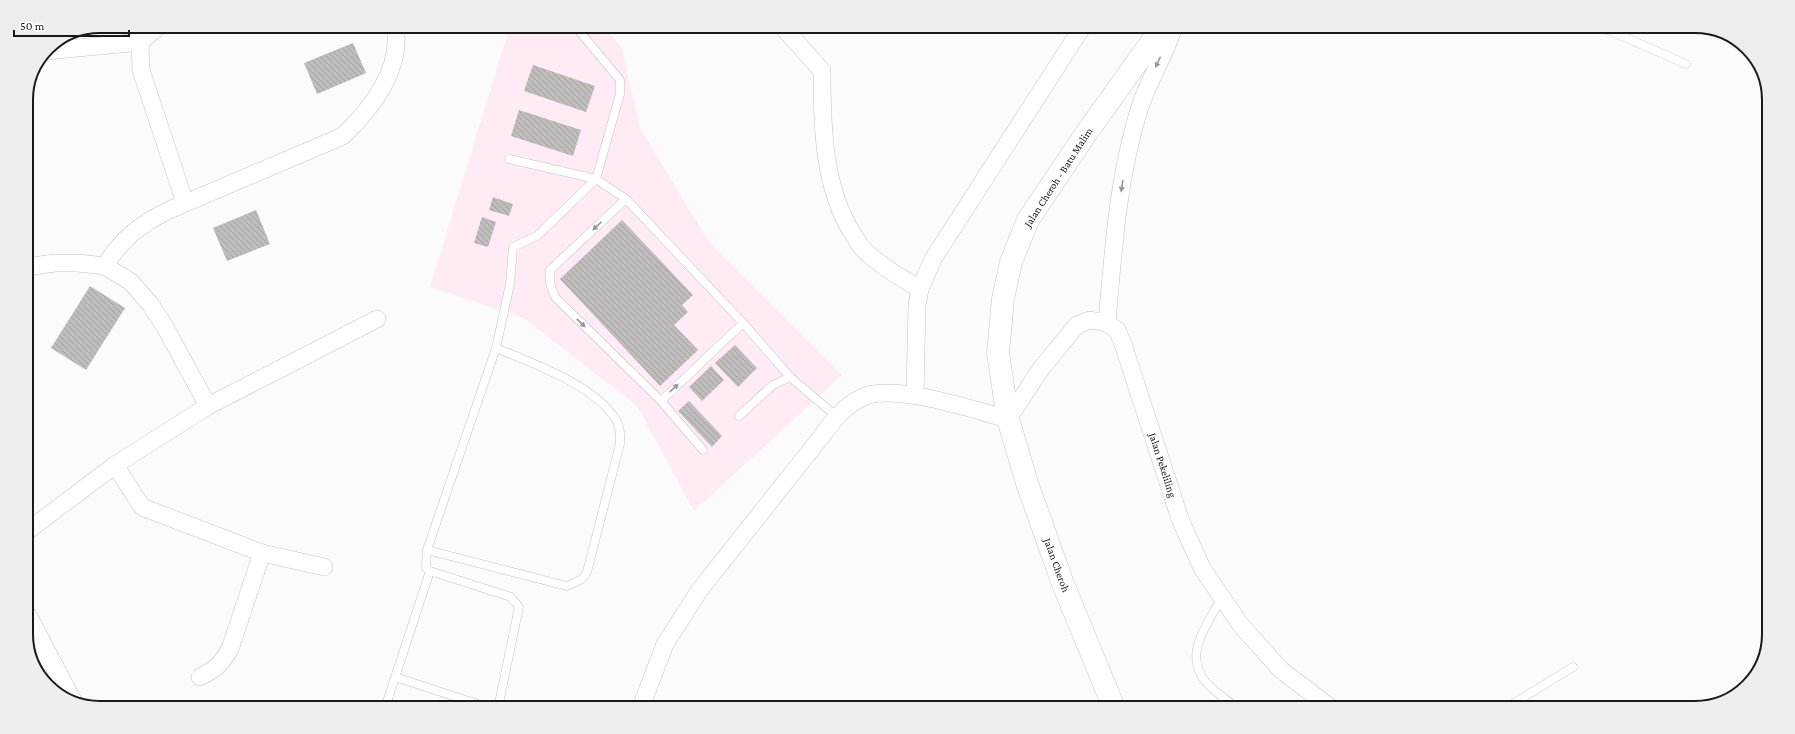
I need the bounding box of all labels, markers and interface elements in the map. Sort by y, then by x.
scale bar [14,12,129,38]
text: 50 m [20,19,45,33]
one-way arrow [1155,56,1161,67]
street label: Jalan Cheroh - Batu Malim [1021,125,1096,230]
one-way arrow [1119,180,1125,192]
one-way arrow [592,221,603,230]
one-way arrow [576,318,586,328]
one-way arrow [670,384,679,393]
street label: Jalan Pekeliling [1146,430,1179,500]
street label: Jalan Cheroh [1040,535,1072,594]

